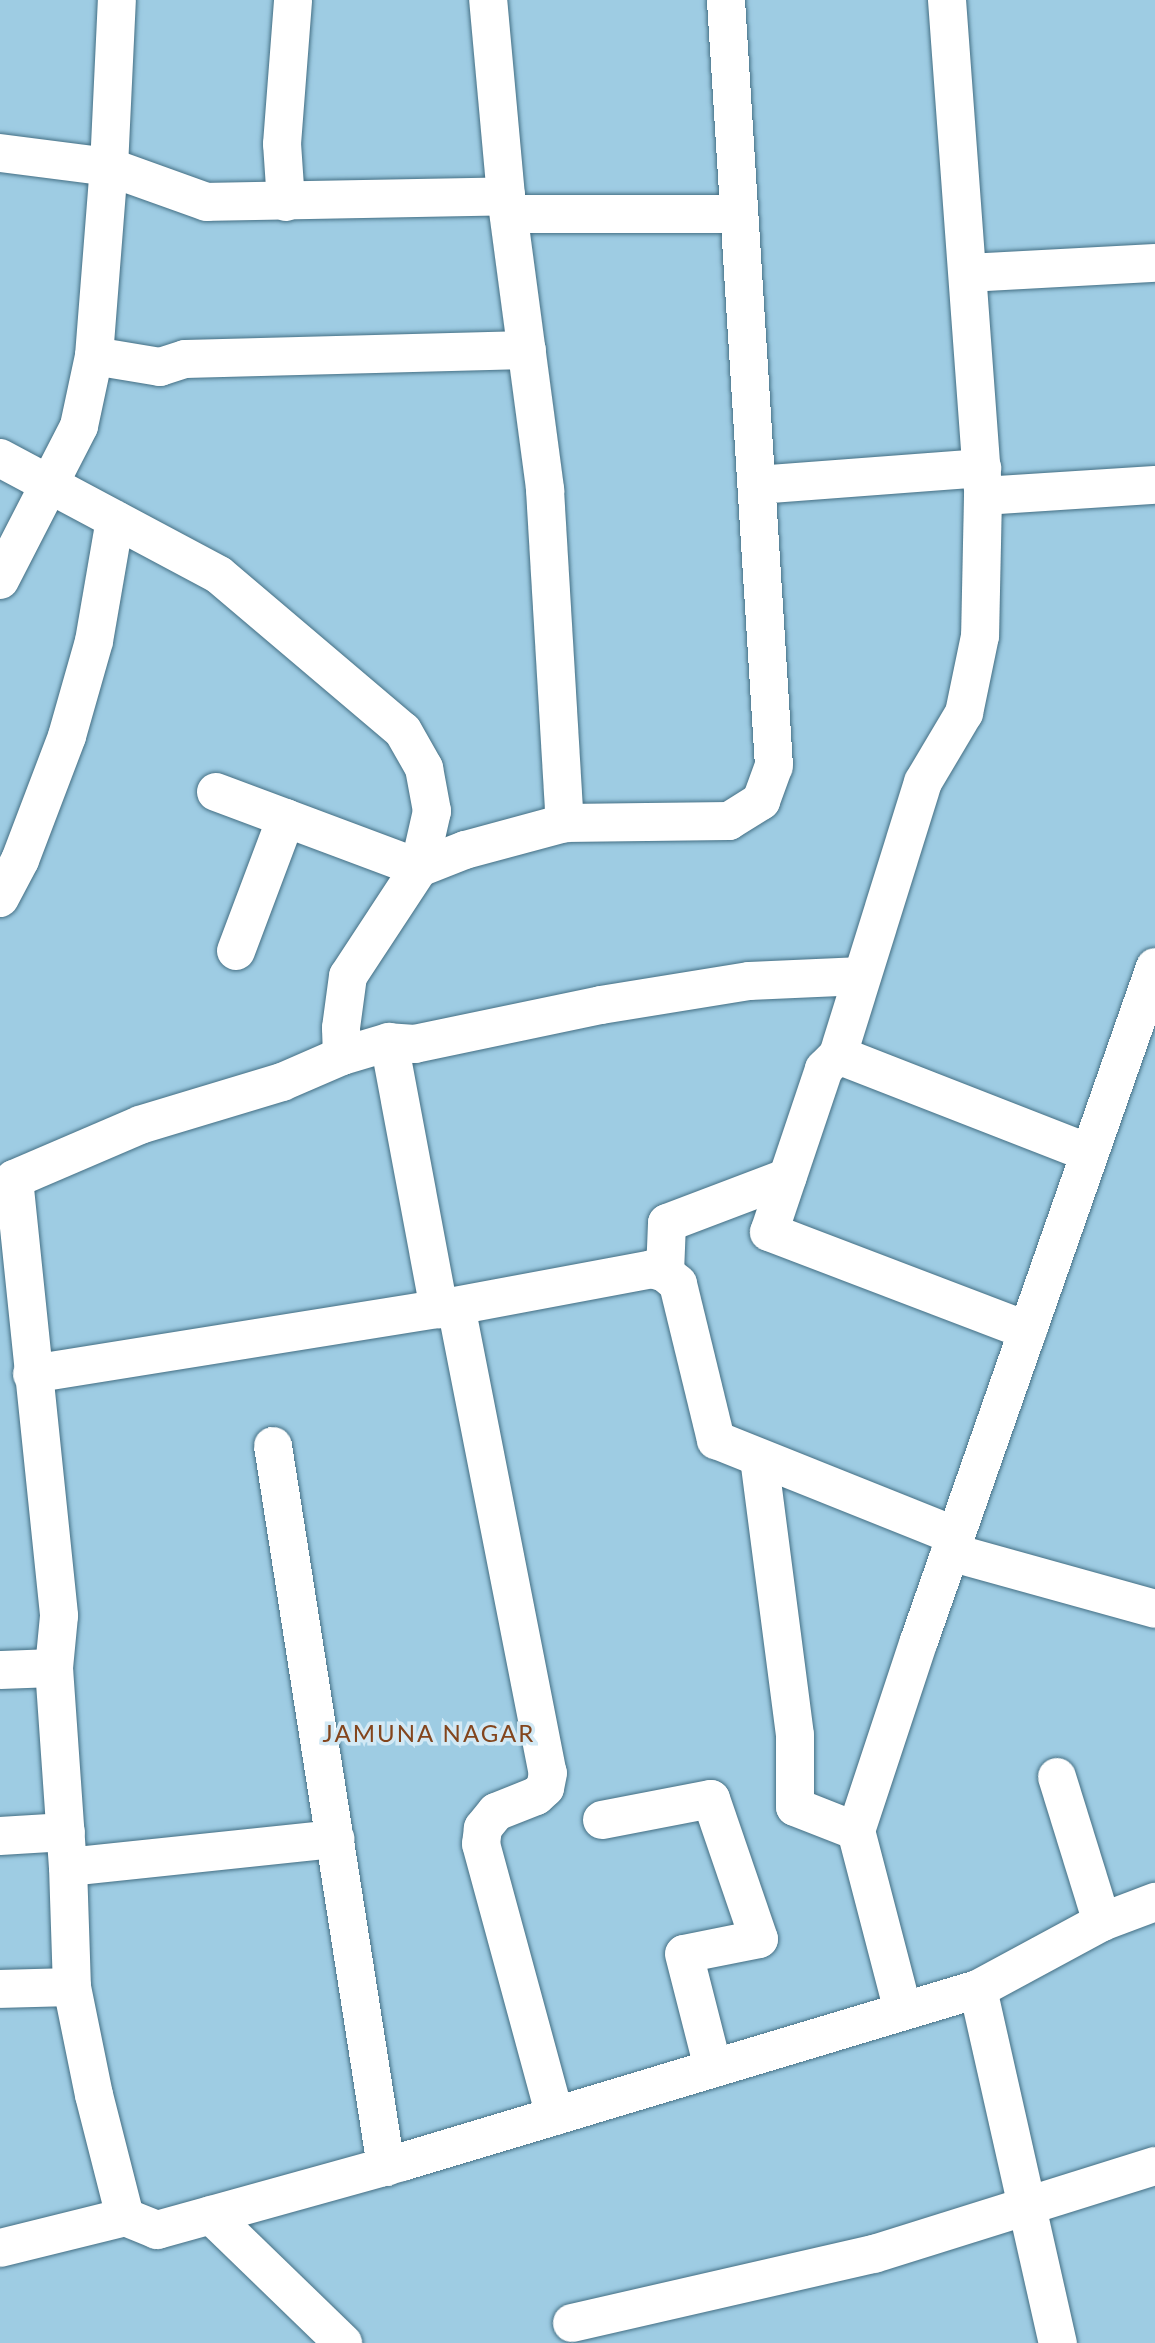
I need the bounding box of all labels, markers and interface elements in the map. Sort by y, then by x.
district label: JAMUNA NAGAR [324,1719,534,1747]

